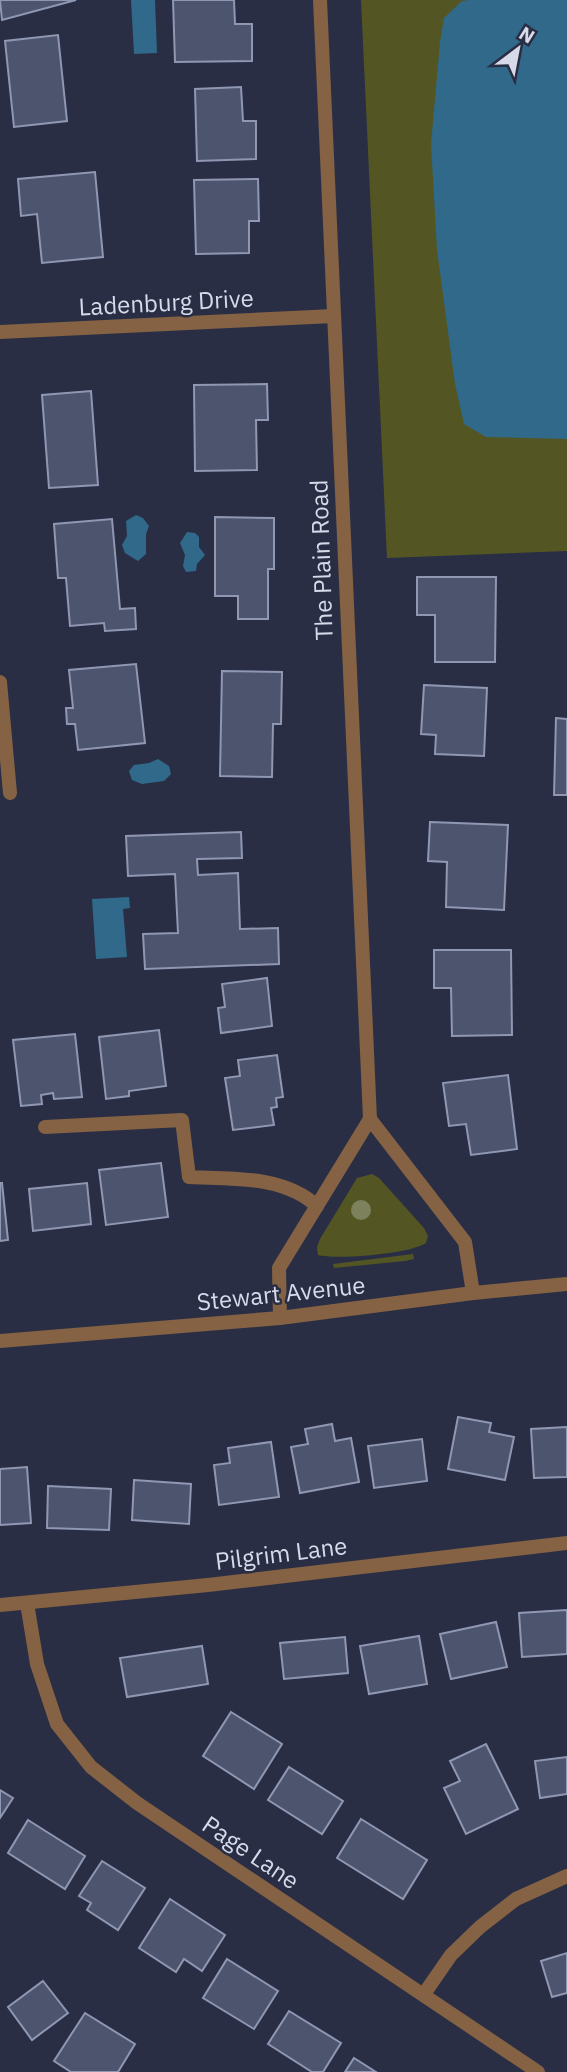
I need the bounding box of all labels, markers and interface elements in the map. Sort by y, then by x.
north arrow [483,14,553,84]
text: N [515,21,539,48]
street label: Ladenburg Drive [78,281,254,323]
street label: The Plain Road [302,479,340,641]
street label: Stewart Avenue [195,1268,367,1318]
street label: Pilgrim Lane [213,1529,349,1577]
street label: Page Lane [196,1808,306,1896]

